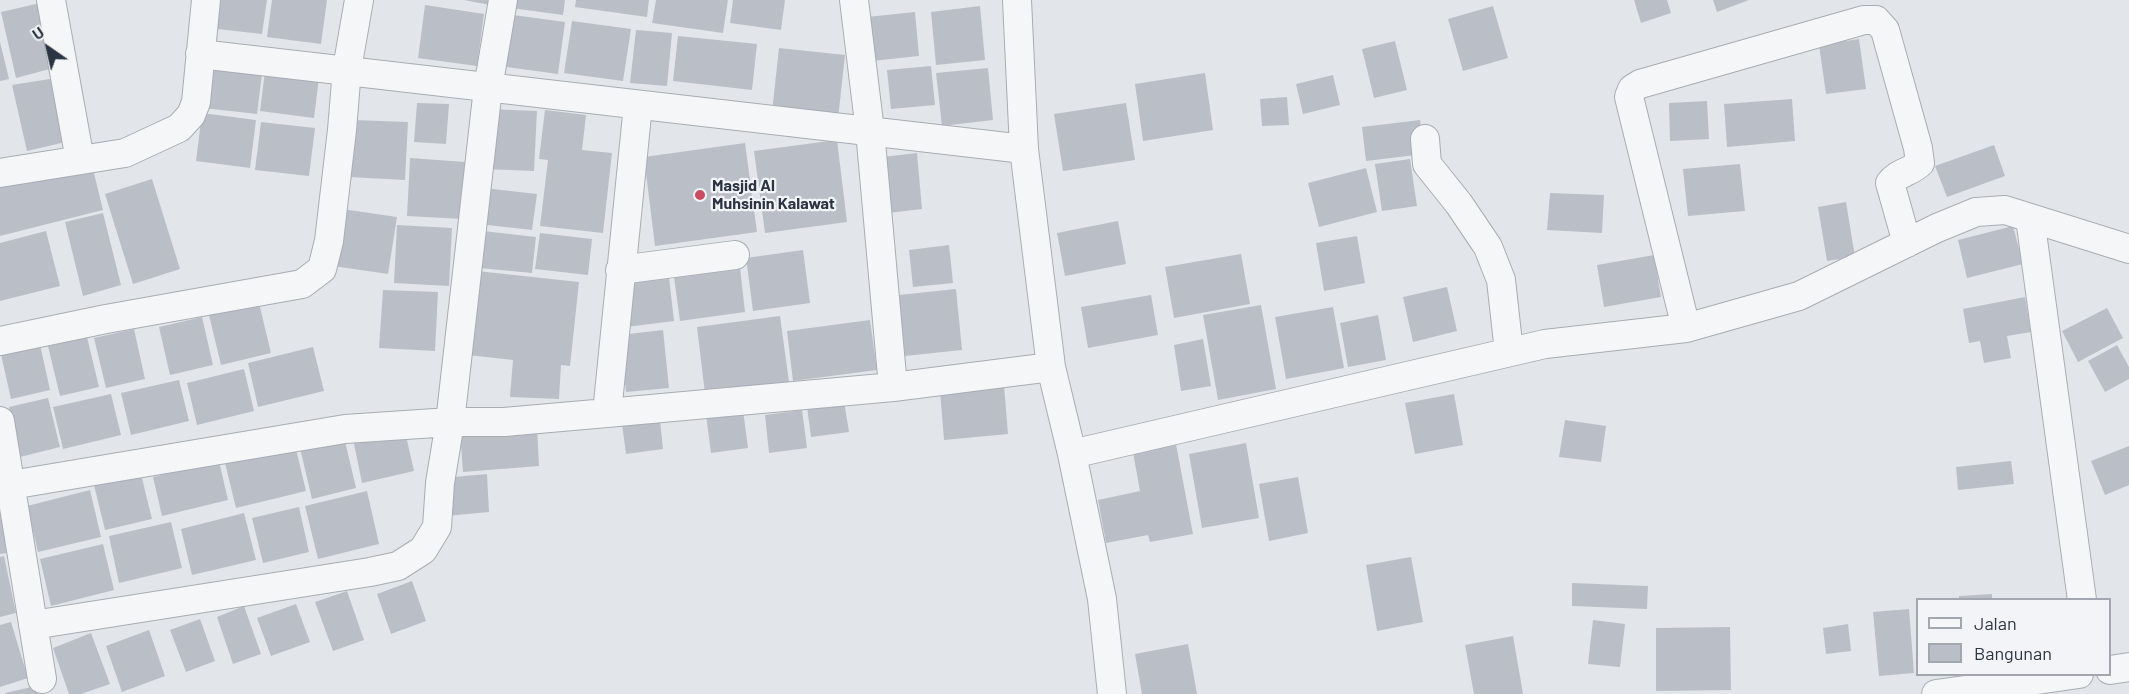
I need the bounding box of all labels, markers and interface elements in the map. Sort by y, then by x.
north arrow [18,18,78,78]
text: U [28,22,47,43]
place label: Masjid Al Muhsinin Kalawat [712,176,835,214]
marker: Masjid Al Muhsinin Kalawat [693,188,707,202]
legend [1916,598,2111,676]
text: Jalan [1974,612,2017,634]
text: Bangunan [1974,642,2052,664]

